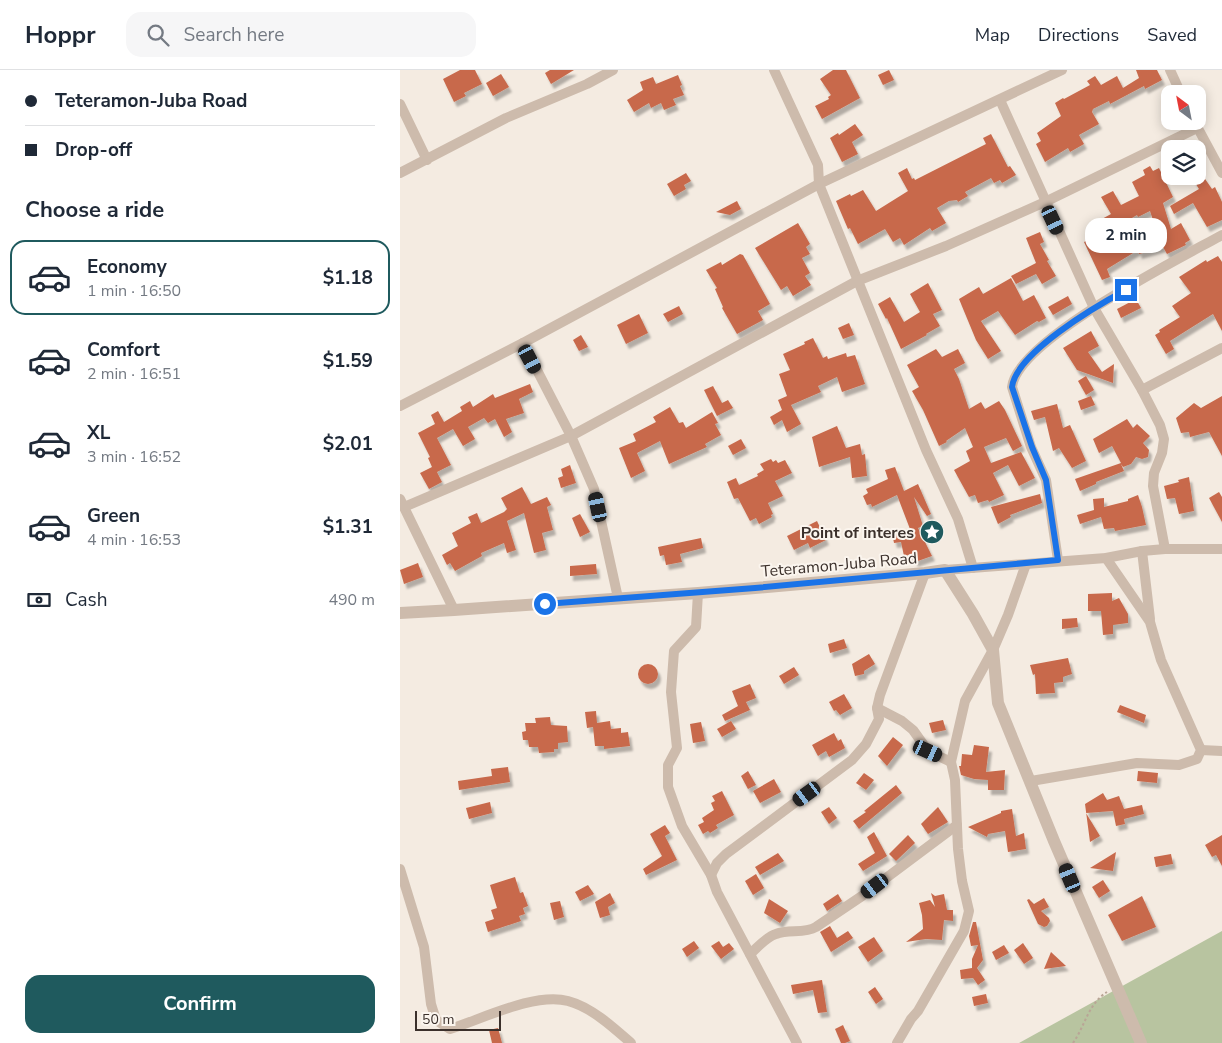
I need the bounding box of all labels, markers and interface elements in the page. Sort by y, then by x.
search box [126,12,476,57]
text: Hoppr [25,19,96,51]
icon: search [144,21,172,49]
text: Search here [184,22,284,48]
text: Map [975,23,1010,47]
text: Directions [1038,23,1119,47]
text: Saved [1147,23,1197,47]
north arrow [1161,85,1206,130]
map controls [1161,85,1206,185]
text: Teteramon-Juba Road [55,88,247,114]
text: Drop-off [55,137,132,163]
button: layers [1161,140,1206,185]
text: Choose a ride [25,195,164,225]
car [1039,203,1066,237]
callout: 2 min [1085,218,1167,252]
text: 2 min [1105,224,1147,246]
text: Economy [87,254,167,280]
icon: car [27,255,72,300]
text: $1.18 [323,265,373,291]
route end [1115,279,1137,301]
text: 1 min · 16:50 [87,280,181,302]
text: Comfort [87,337,160,363]
icon: car [27,338,72,383]
car [516,342,543,376]
text: $1.59 [323,348,373,374]
text: 2 min · 16:51 [87,363,181,385]
text: XL [87,420,110,446]
icon: car [27,421,72,466]
text: $2.01 [323,431,373,457]
text: 3 min · 16:52 [87,446,181,468]
car [587,491,608,523]
text: Green [87,503,140,529]
icon: car [27,504,72,549]
text: $1.31 [323,514,373,540]
place icon: Point of interes [919,519,945,545]
place label: Point of interes [801,522,914,544]
text: 4 min · 16:53 [87,529,181,551]
street label: Teteramon-Juba Road [760,547,918,583]
icon: cash [25,586,53,614]
text: Cash [65,587,107,613]
text: 490 m [328,589,375,611]
route start [534,593,556,615]
car [911,738,944,764]
car [790,779,823,809]
car [1057,861,1082,895]
car [858,871,891,901]
button: Confirm [25,975,375,1033]
scale bar [415,1008,501,1031]
text: 50 m [422,1010,454,1029]

